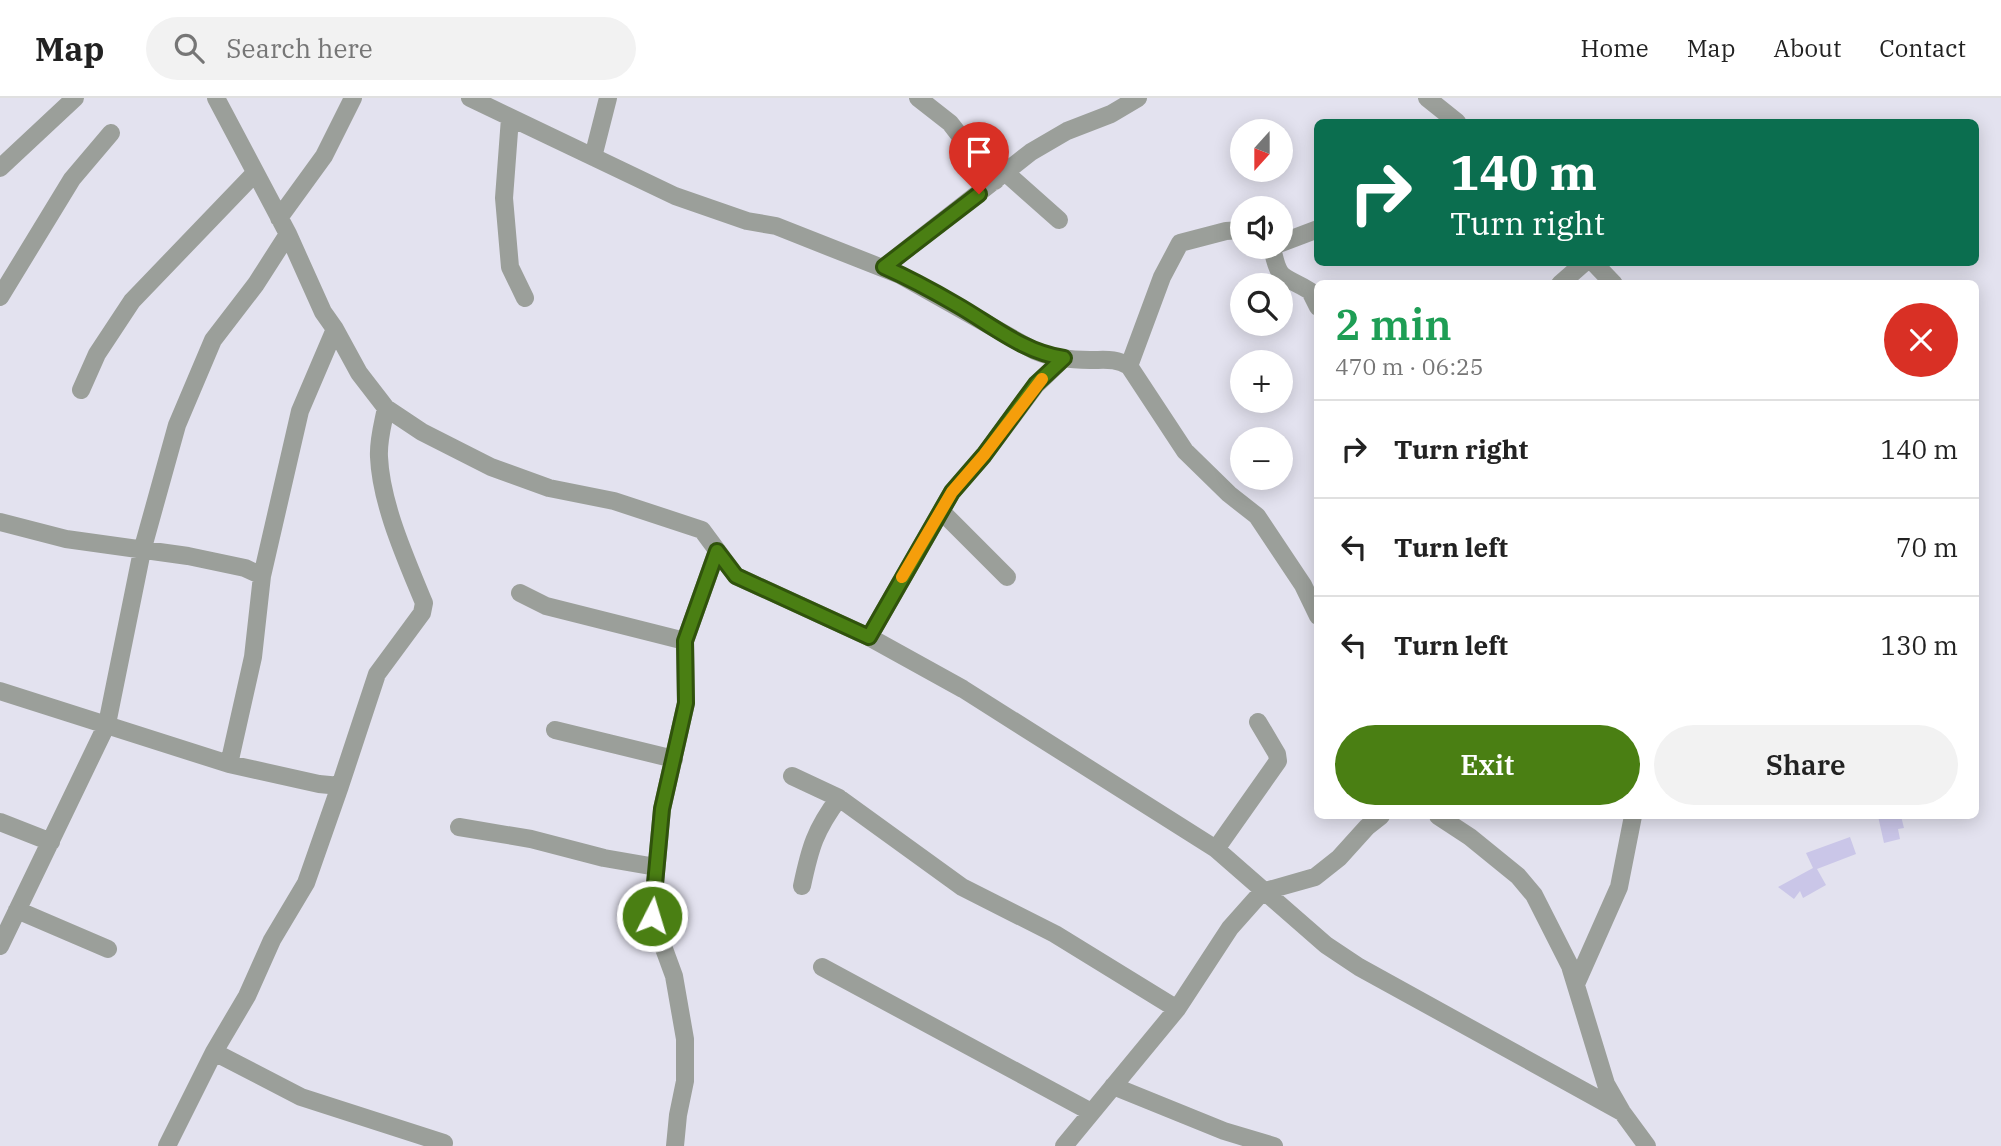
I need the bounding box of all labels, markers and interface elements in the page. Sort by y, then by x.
search box [146,17,636,80]
text: Map [35,27,104,70]
icon: search [170,29,208,67]
text: Search here [226,31,373,65]
text: Home [1581,32,1649,64]
text: Map [1687,32,1735,64]
text: About [1773,32,1841,64]
text: Contact [1879,32,1966,64]
north arrow [1230,119,1293,182]
map controls [1230,119,1293,490]
pin [949,122,1009,194]
icon: arrive [960,133,998,171]
text: 140 m [1450,140,1597,203]
icon: right [1335,147,1426,238]
button: sound [1230,196,1293,259]
text: Turn right [1450,202,1605,244]
button: search [1230,273,1293,336]
text: 2 min [1335,297,1452,352]
button: close [1884,303,1958,377]
button: + [1230,350,1293,413]
text: 470 m · 06:25 [1335,351,1484,381]
button: − [1230,427,1293,490]
icon: right [1335,430,1373,468]
text: Turn right [1394,432,1528,466]
text: 140 m [1880,432,1958,466]
icon: left [1335,528,1373,566]
text: Turn left [1394,530,1508,564]
text: 70 m [1896,530,1958,564]
icon: left [1335,626,1373,664]
text: Turn left [1394,628,1508,662]
text: 130 m [1880,628,1958,662]
button: Exit [1335,725,1640,805]
button: Share [1654,725,1958,805]
position arrow [615,879,689,953]

